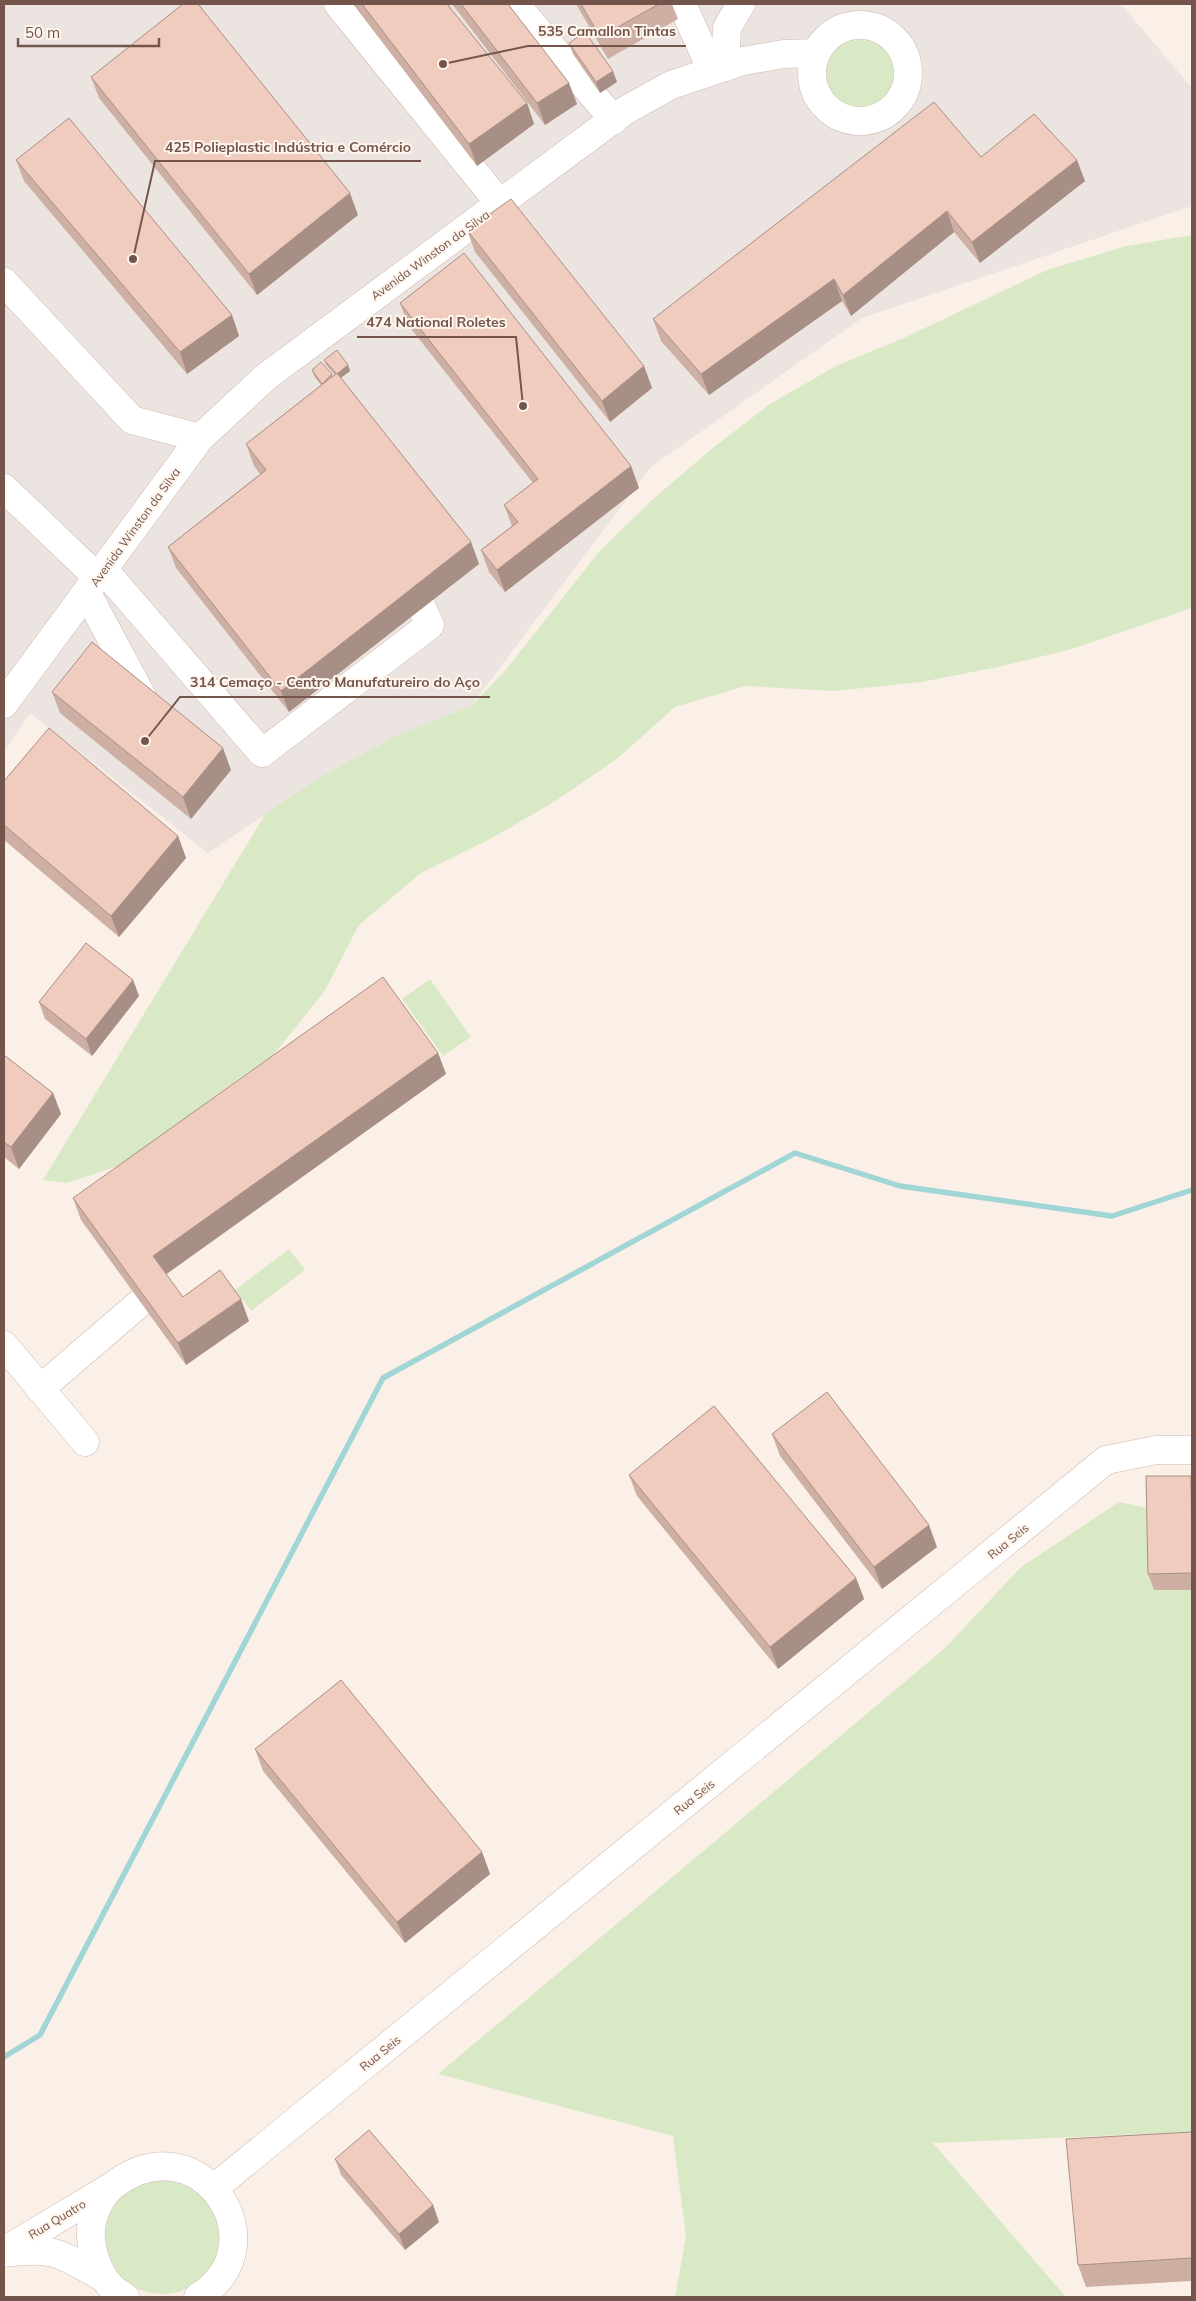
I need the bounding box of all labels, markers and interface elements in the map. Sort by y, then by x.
scale bar [18,15,159,47]
callout: 535 Camallon Tintas [528,17,686,46]
text: 535 Camallon Tintas [538,22,676,40]
text: 50 m [25,23,60,42]
callout: 425 Polieplastic Indústria e Comércio [155,132,421,161]
text: 425 Polieplastic Indústria e Comércio [165,138,411,156]
street label: Avenida Winston da Silva [368,207,492,303]
callout: 474 National Roletes [357,308,516,337]
text: 474 National Roletes [366,313,506,331]
street label: Avenida Winston da Silva [87,465,183,589]
callout: 314 Cemaço - Centro Manufatureiro do Aço [180,668,490,697]
text: 314 Cemaço - Centro Manufatureiro do Aço [190,673,480,691]
street label: Rua Seis [984,1520,1032,1562]
street label: Rua Seis [670,1776,718,1818]
street label: Rua Seis [356,2032,404,2074]
street label: Rua Quatro [26,2196,89,2242]

